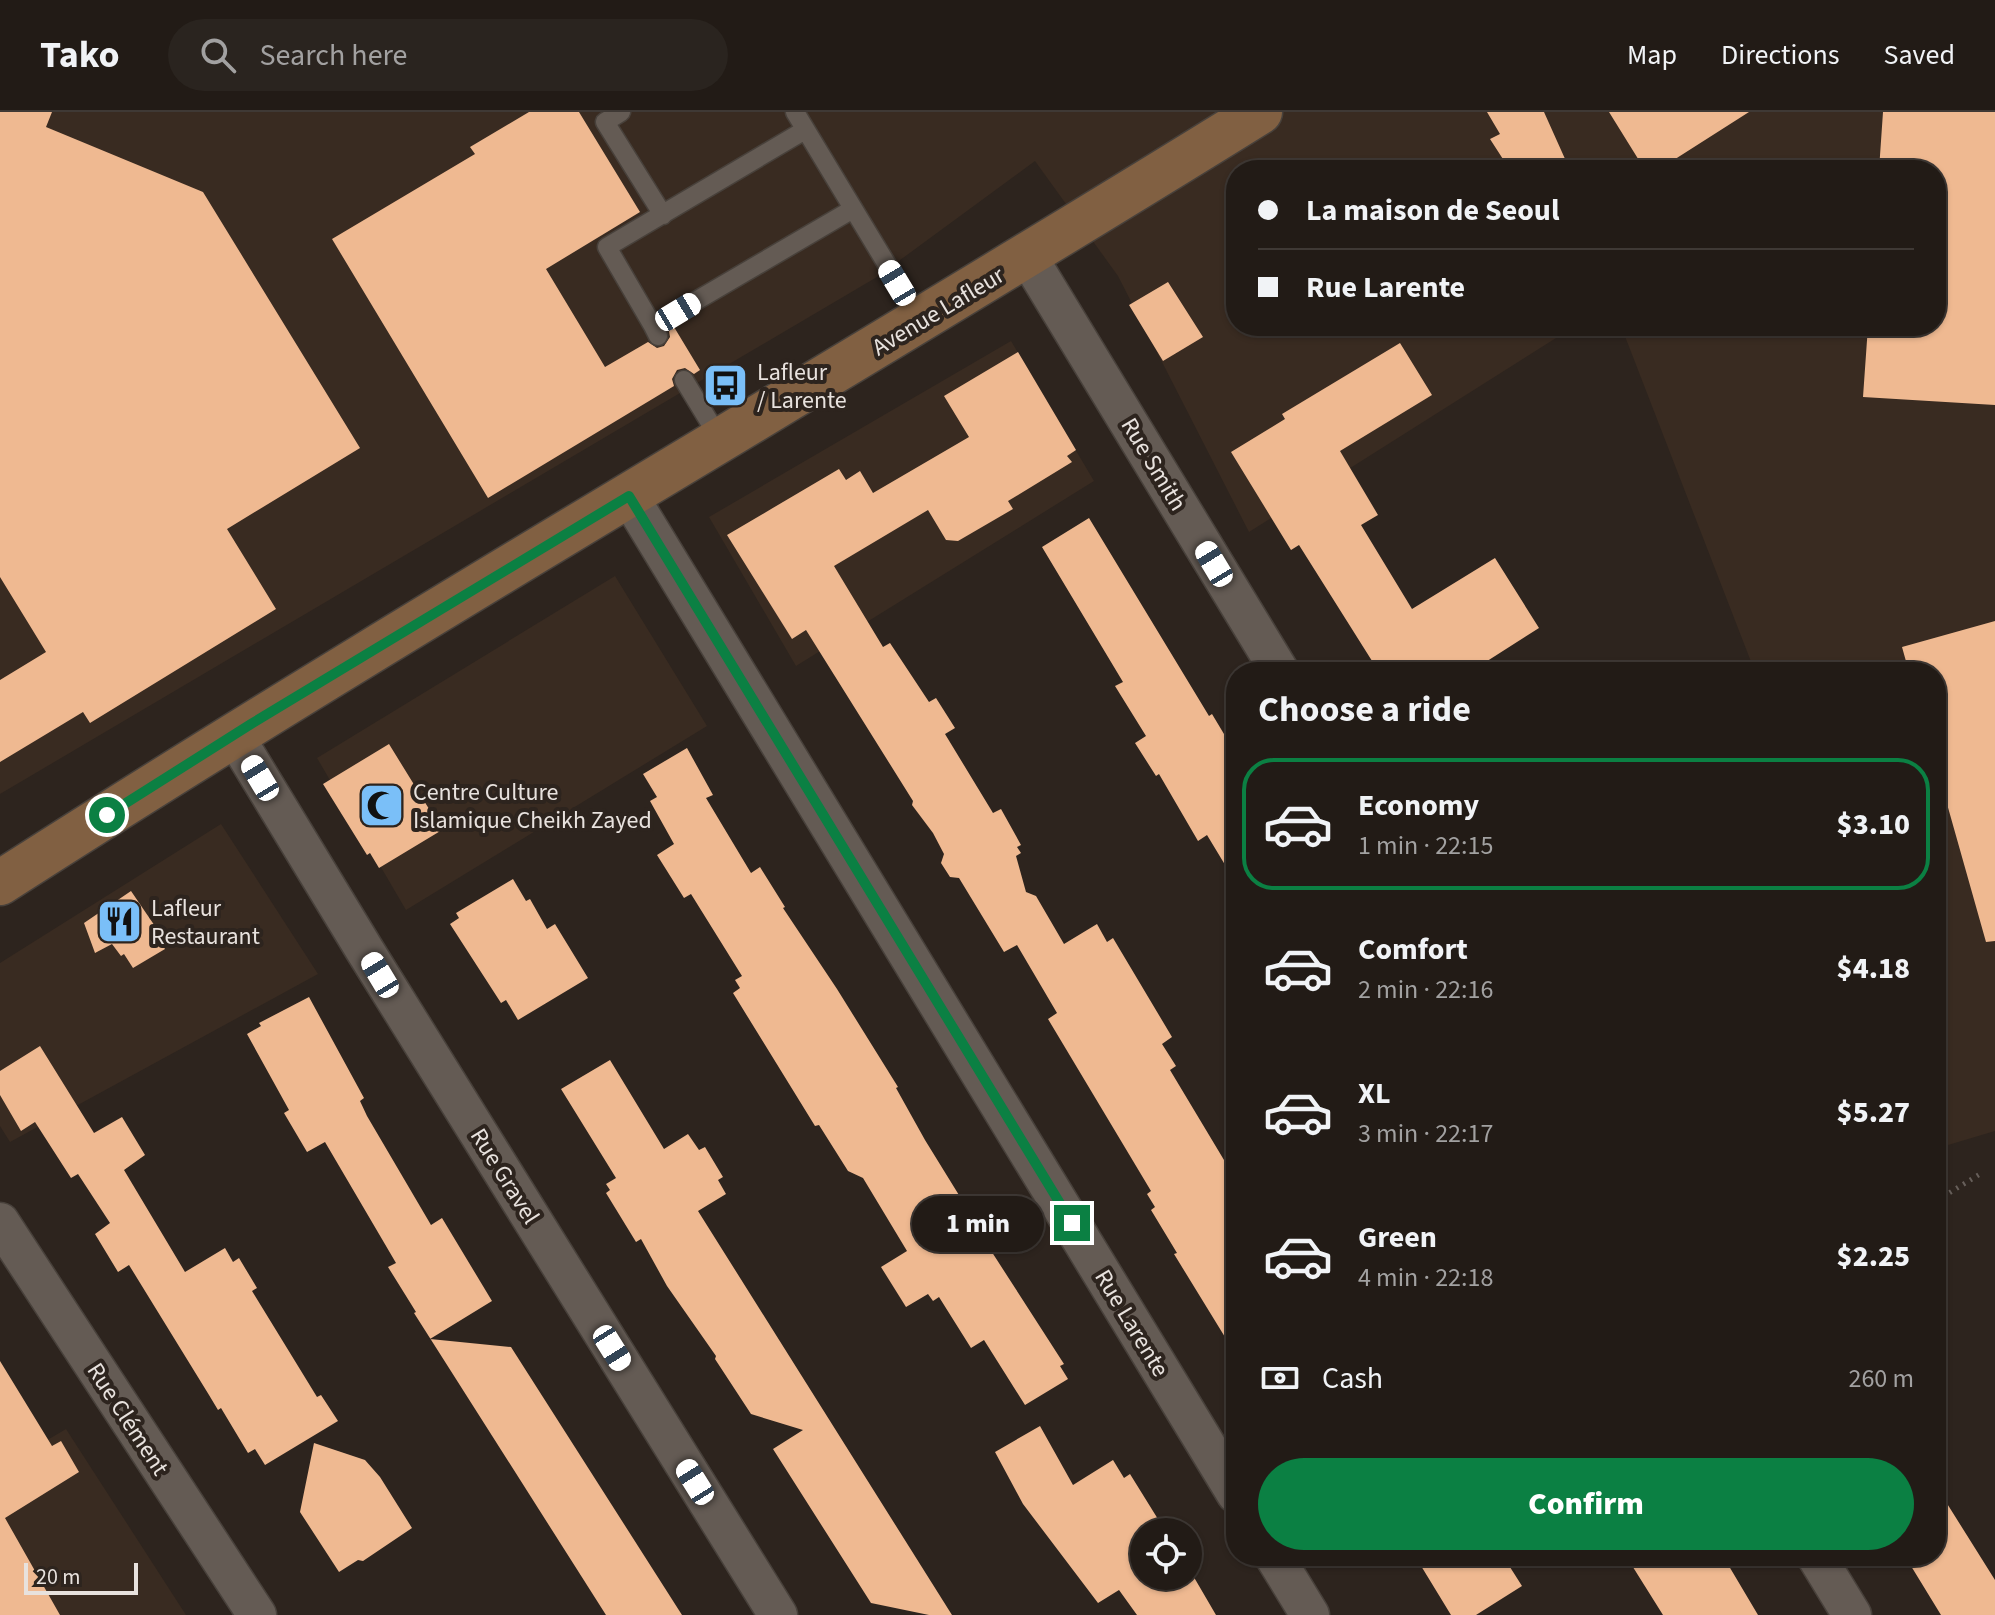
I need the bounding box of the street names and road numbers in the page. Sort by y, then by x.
street label: Avenue Lafleur [865,258,1012,365]
street label: Rue Smith [1112,411,1195,518]
street label: Rue Gravel [461,1122,548,1231]
street label: Rue Larente [1086,1263,1177,1384]
street label: Rue Clément [78,1356,177,1483]

